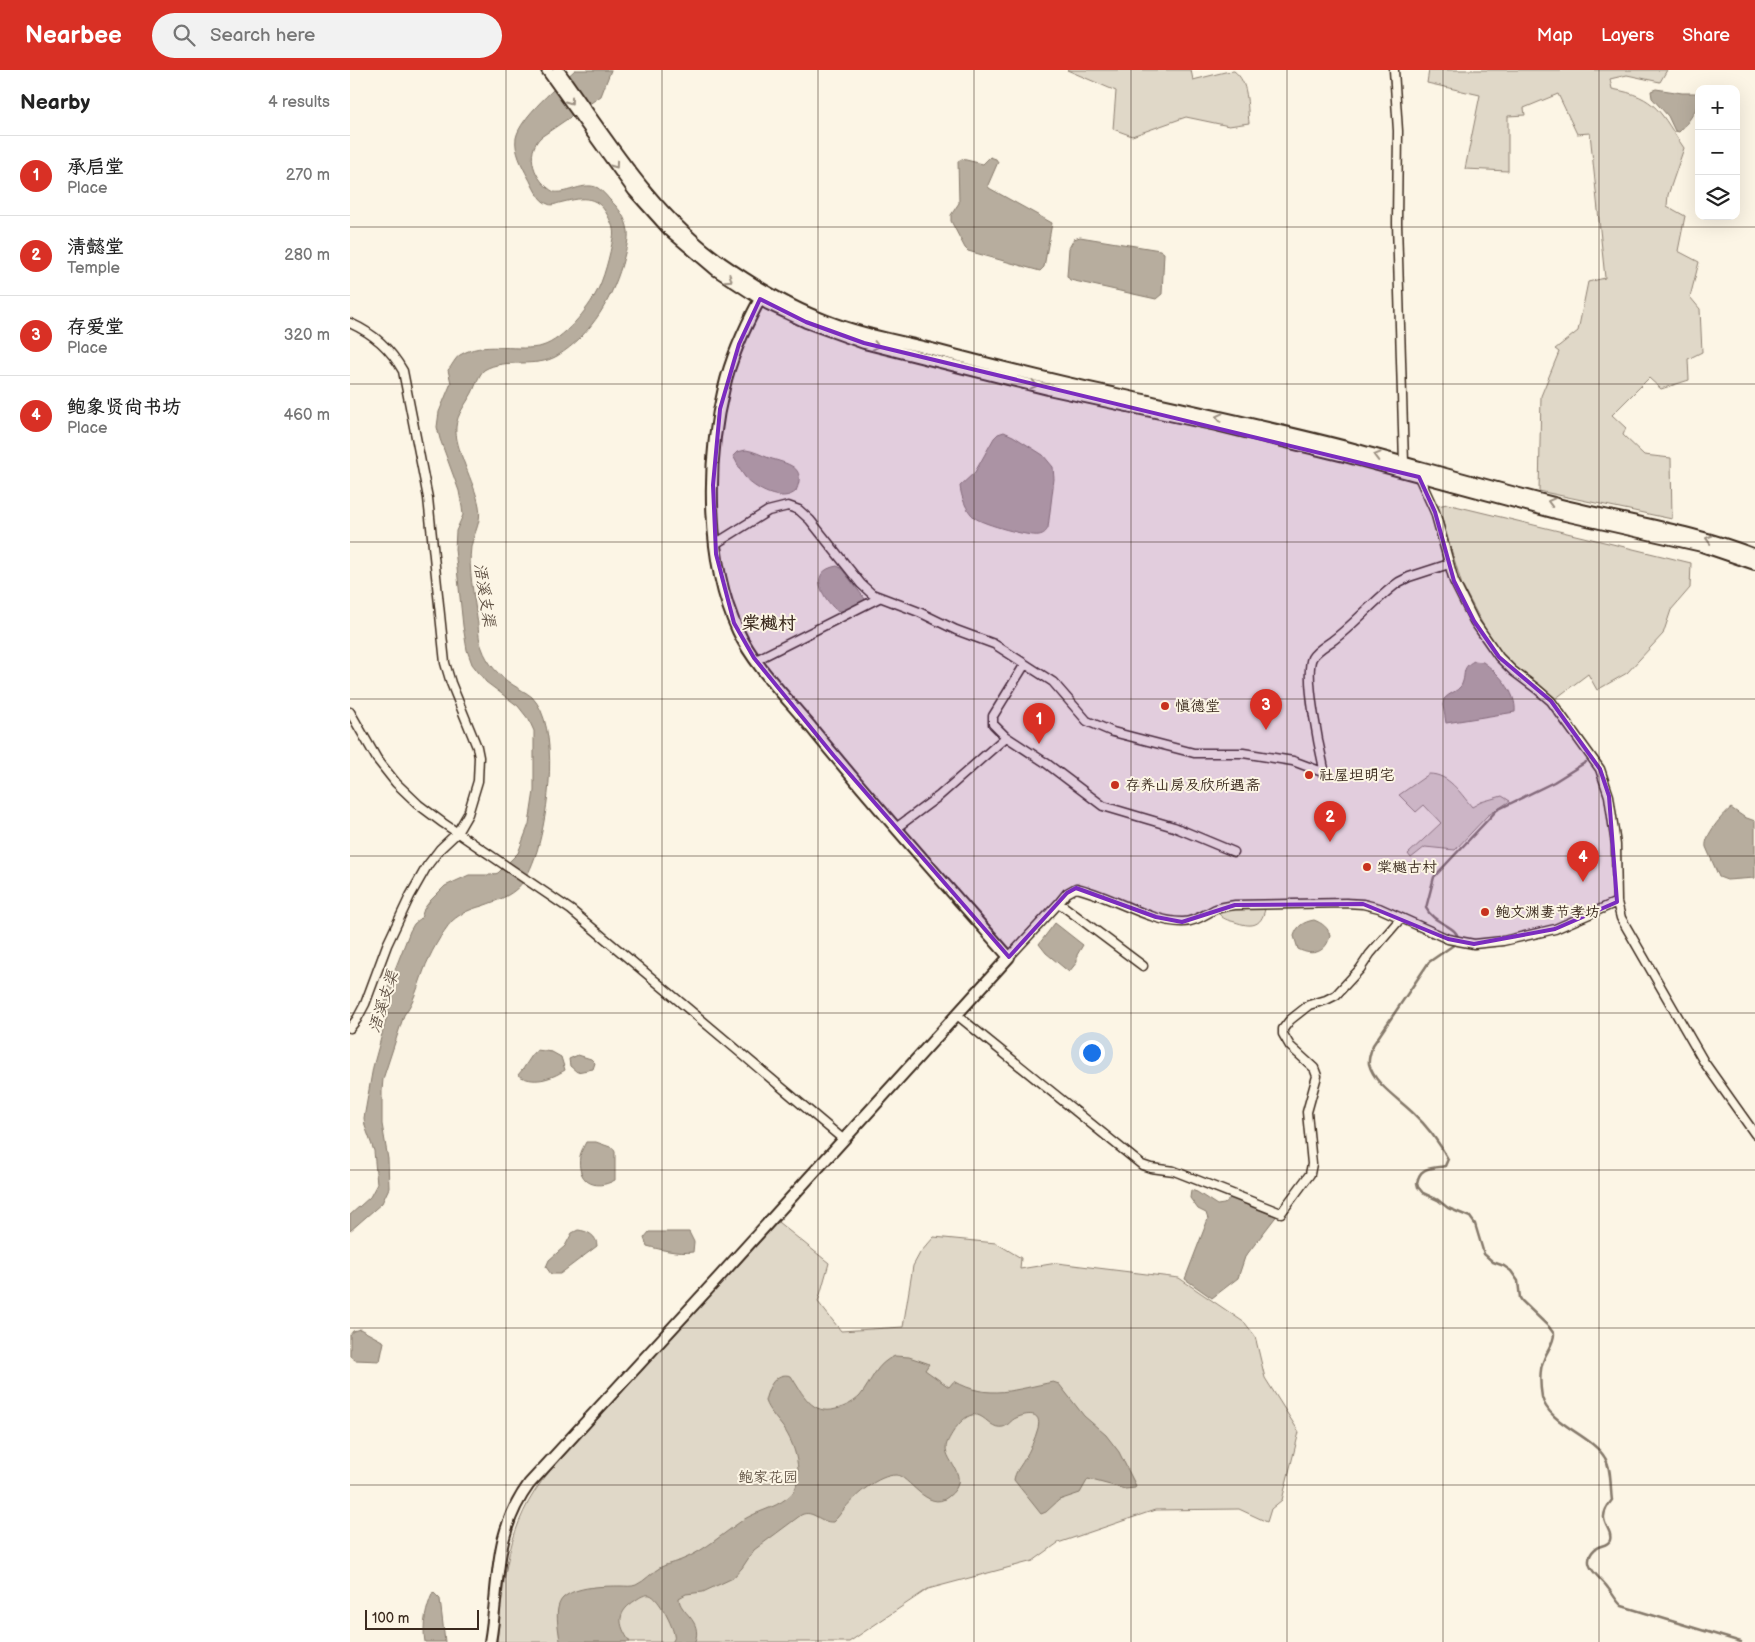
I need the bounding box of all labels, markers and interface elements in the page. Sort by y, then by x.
search box [152,13,502,58]
text: Nearbee [25,21,122,50]
icon: search [170,21,198,49]
text: Search here [210,24,315,47]
text: Map [1537,25,1573,46]
text: Layers [1601,25,1654,46]
text: Share [1682,25,1730,46]
map controls [1695,85,1740,220]
button: + [1695,85,1740,130]
text: Nearby [20,90,90,115]
text: 4 results [268,93,330,112]
one-way arrow [564,95,572,104]
button: − [1695,130,1740,175]
text: 承启堂 [67,156,124,179]
one-way arrow [610,159,618,168]
text: 1 [33,166,39,185]
text: 270 m [286,166,330,185]
button: layers [1695,175,1740,220]
text: Place [67,179,108,198]
text: 清懿堂 [67,236,124,259]
text: 2 [31,246,41,265]
text: 280 m [284,246,330,265]
text: Temple [67,259,120,278]
one-way arrow [724,273,733,282]
text: 存爱堂 [67,316,124,339]
text: 3 [31,326,41,345]
text: 320 m [284,326,330,345]
text: Place [67,339,108,358]
one-way arrow [872,340,881,351]
one-way arrow [1030,379,1038,390]
text: 鲍象贤尚书坊 [67,396,181,419]
text: 4 [31,406,41,425]
text: 460 m [284,406,330,425]
one-way arrow [1214,412,1223,423]
text: Place [67,419,108,438]
one-way arrow [1373,451,1381,461]
one-way arrow [1547,498,1555,508]
one-way arrow [1705,534,1713,544]
water label: 浯溪支渠 [470,562,499,630]
district label: 棠樾村 [742,613,796,634]
pin: 3 [1250,689,1282,730]
place label: 慎德堂 [1175,697,1220,716]
marker: 慎德堂 [1159,700,1171,712]
pin: 1 [1023,703,1055,744]
place label: 社屋坦明宅 [1319,766,1394,785]
marker: 社屋坦明宅 [1303,769,1315,781]
place label: 存养山房及欣所遇斋 [1125,776,1260,795]
marker: 存养山房及欣所遇斋 [1109,779,1121,791]
pin: 2 [1314,801,1346,842]
pin: 4 [1567,841,1599,882]
place label: 棠樾古村 [1377,858,1437,877]
marker: 棠樾古村 [1361,861,1373,873]
place label: 鲍文渊妻节孝坊 [1495,903,1600,922]
marker: 鲍文渊妻节孝坊 [1479,906,1491,918]
water label: 浯溪支渠 [365,967,404,1035]
your location [1079,1040,1105,1066]
park label: 鲍家花园 [738,1468,798,1487]
scale bar [365,1607,479,1630]
text: 100 m [372,1610,409,1627]

